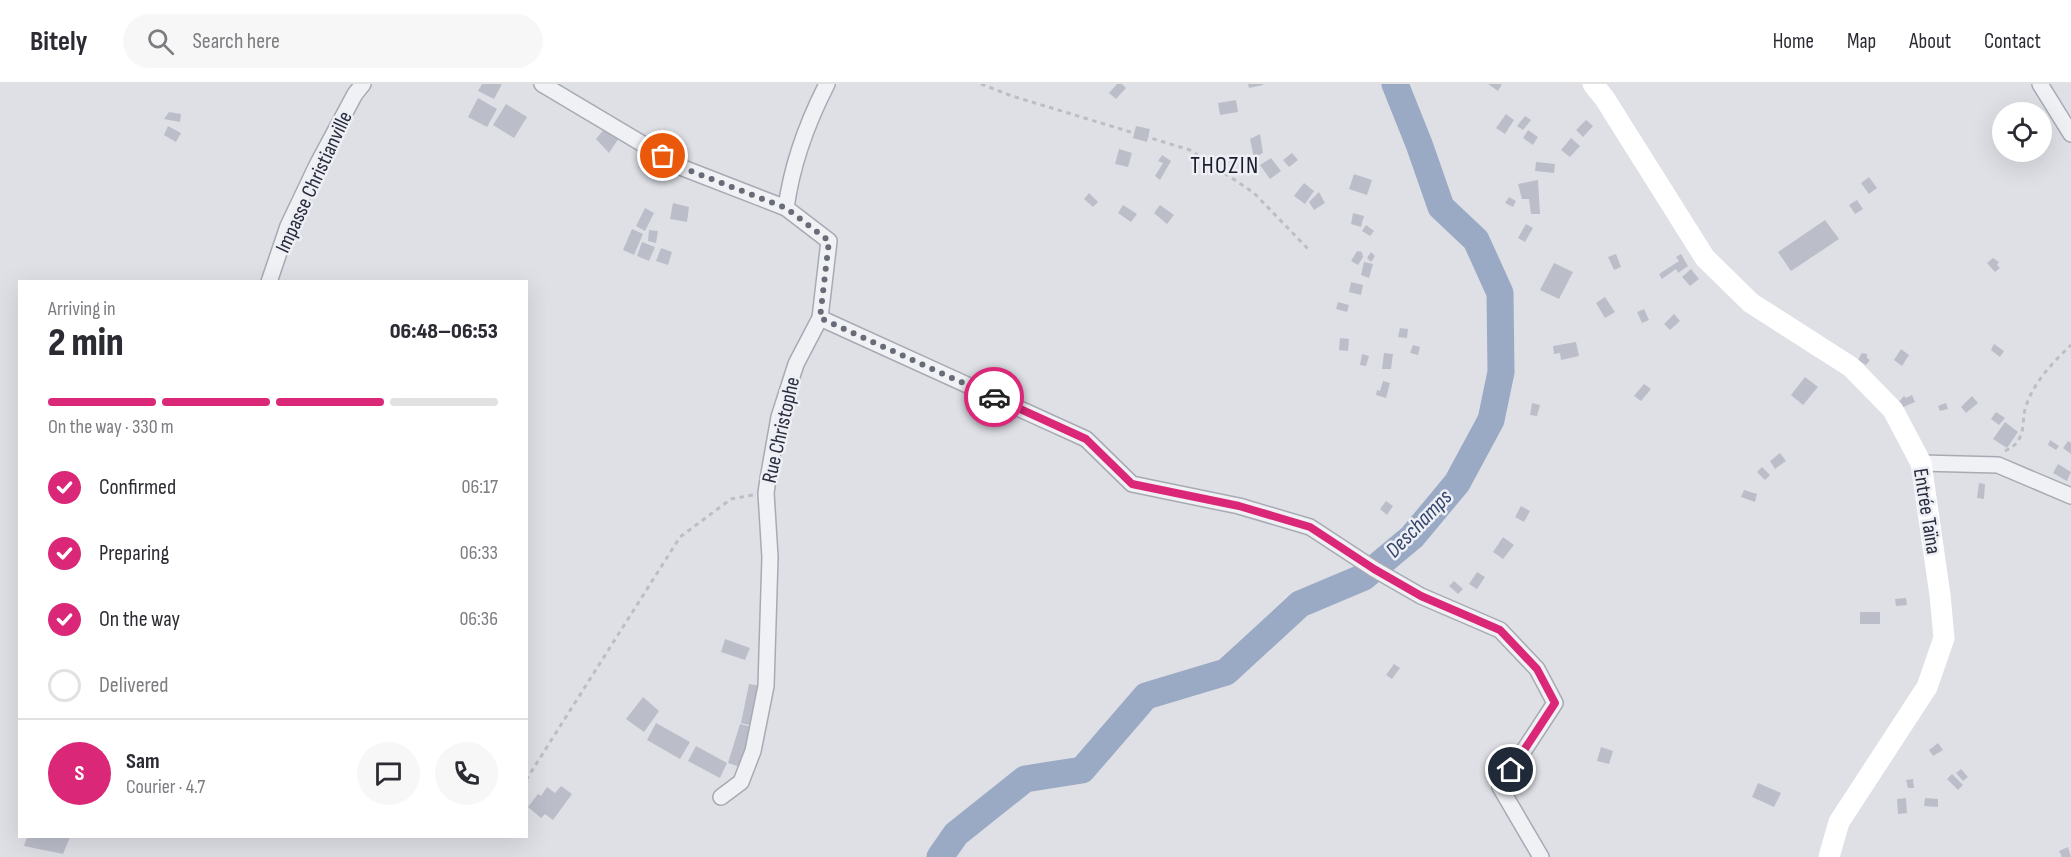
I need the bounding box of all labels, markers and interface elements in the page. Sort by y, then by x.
search box [123,14,543,68]
text: Bitely [30,25,87,58]
icon: search [144,25,177,58]
text: Search here [192,28,280,55]
text: Home [1773,29,1814,54]
text: Map [1847,29,1876,54]
text: About [1909,29,1951,54]
text: Contact [1984,29,2041,54]
map controls [1992,102,2052,162]
button: locate [1992,102,2052,162]
street label: Impasse Christianville [270,107,358,257]
pin [637,130,688,181]
icon: bag [646,139,679,172]
district label: THOZIN [1190,151,1260,180]
text: Arriving in [48,297,116,321]
text: 06:48–06:53 [390,318,498,345]
text: 2 min [48,320,124,367]
courier [964,367,1024,427]
street label: Rue Christophe [757,375,805,485]
icon: car [978,381,1011,414]
text: On the way · 330 m [48,415,174,439]
street label: Entrée Taïna [1908,466,1946,556]
icon: check [48,471,81,504]
text: Confirmed [99,474,176,501]
text: 06:17 [462,475,498,499]
water label: Deschamps [1380,484,1458,564]
icon: check [48,537,81,570]
text: Preparing [99,540,169,567]
text: 06:33 [460,541,498,565]
icon: check [48,603,81,636]
text: On the way [99,606,180,633]
text: 06:36 [459,607,498,631]
text: Delivered [99,672,168,699]
button: chat [357,742,420,805]
button: phone [435,742,498,805]
pin [1485,744,1536,795]
text: Sam [126,748,160,775]
icon: home [1494,753,1527,786]
text: S [75,760,84,787]
text: Courier · 4.7 [126,775,205,799]

